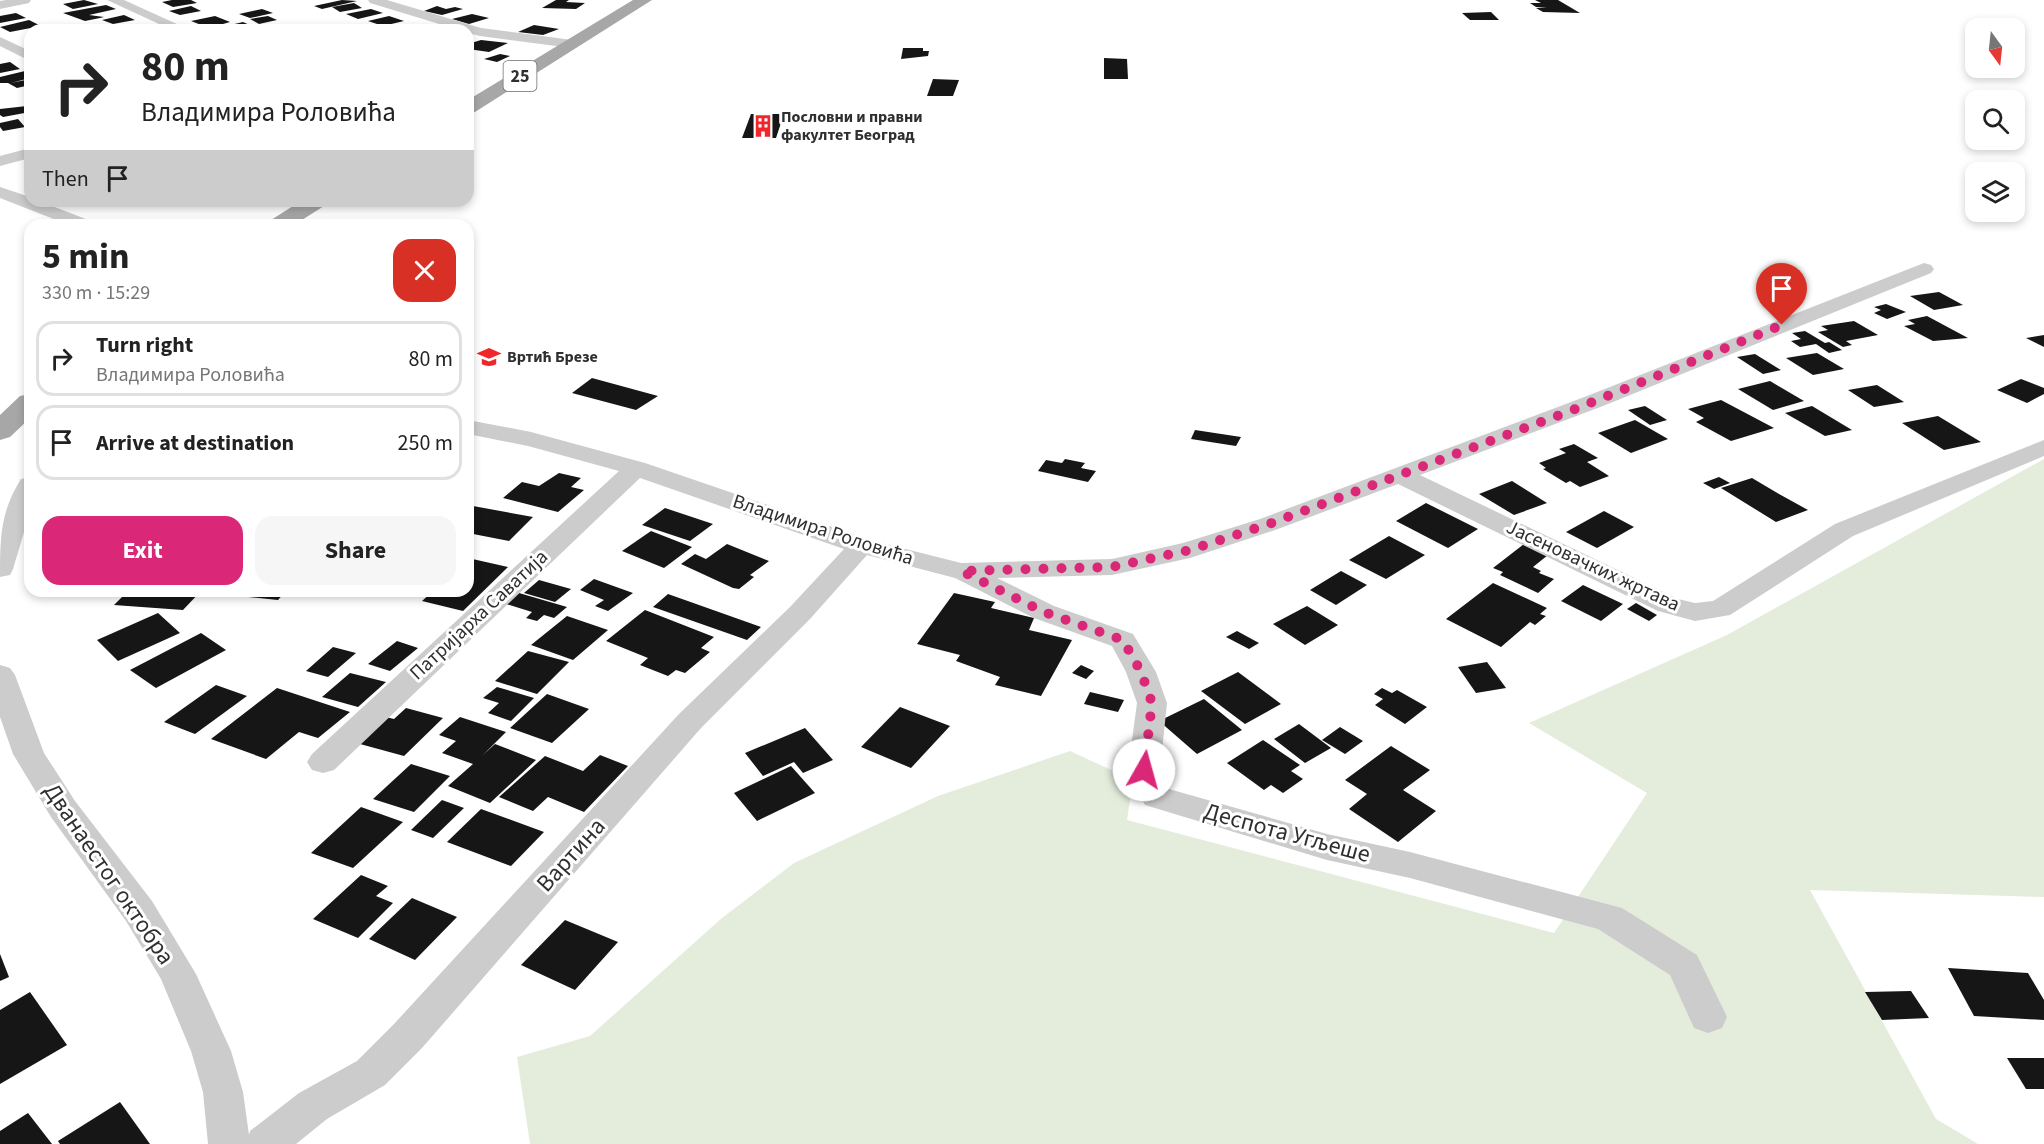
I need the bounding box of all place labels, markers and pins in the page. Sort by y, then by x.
place label: Пословни и правни факултет Београд [781,106,923,146]
building icon: Пословни и правни факултет Београд [750,113,776,139]
pin [1756,263,1807,325]
school or university icon: Вртић Брезе [476,344,502,370]
place label: Вртић Брезе [507,346,598,368]

